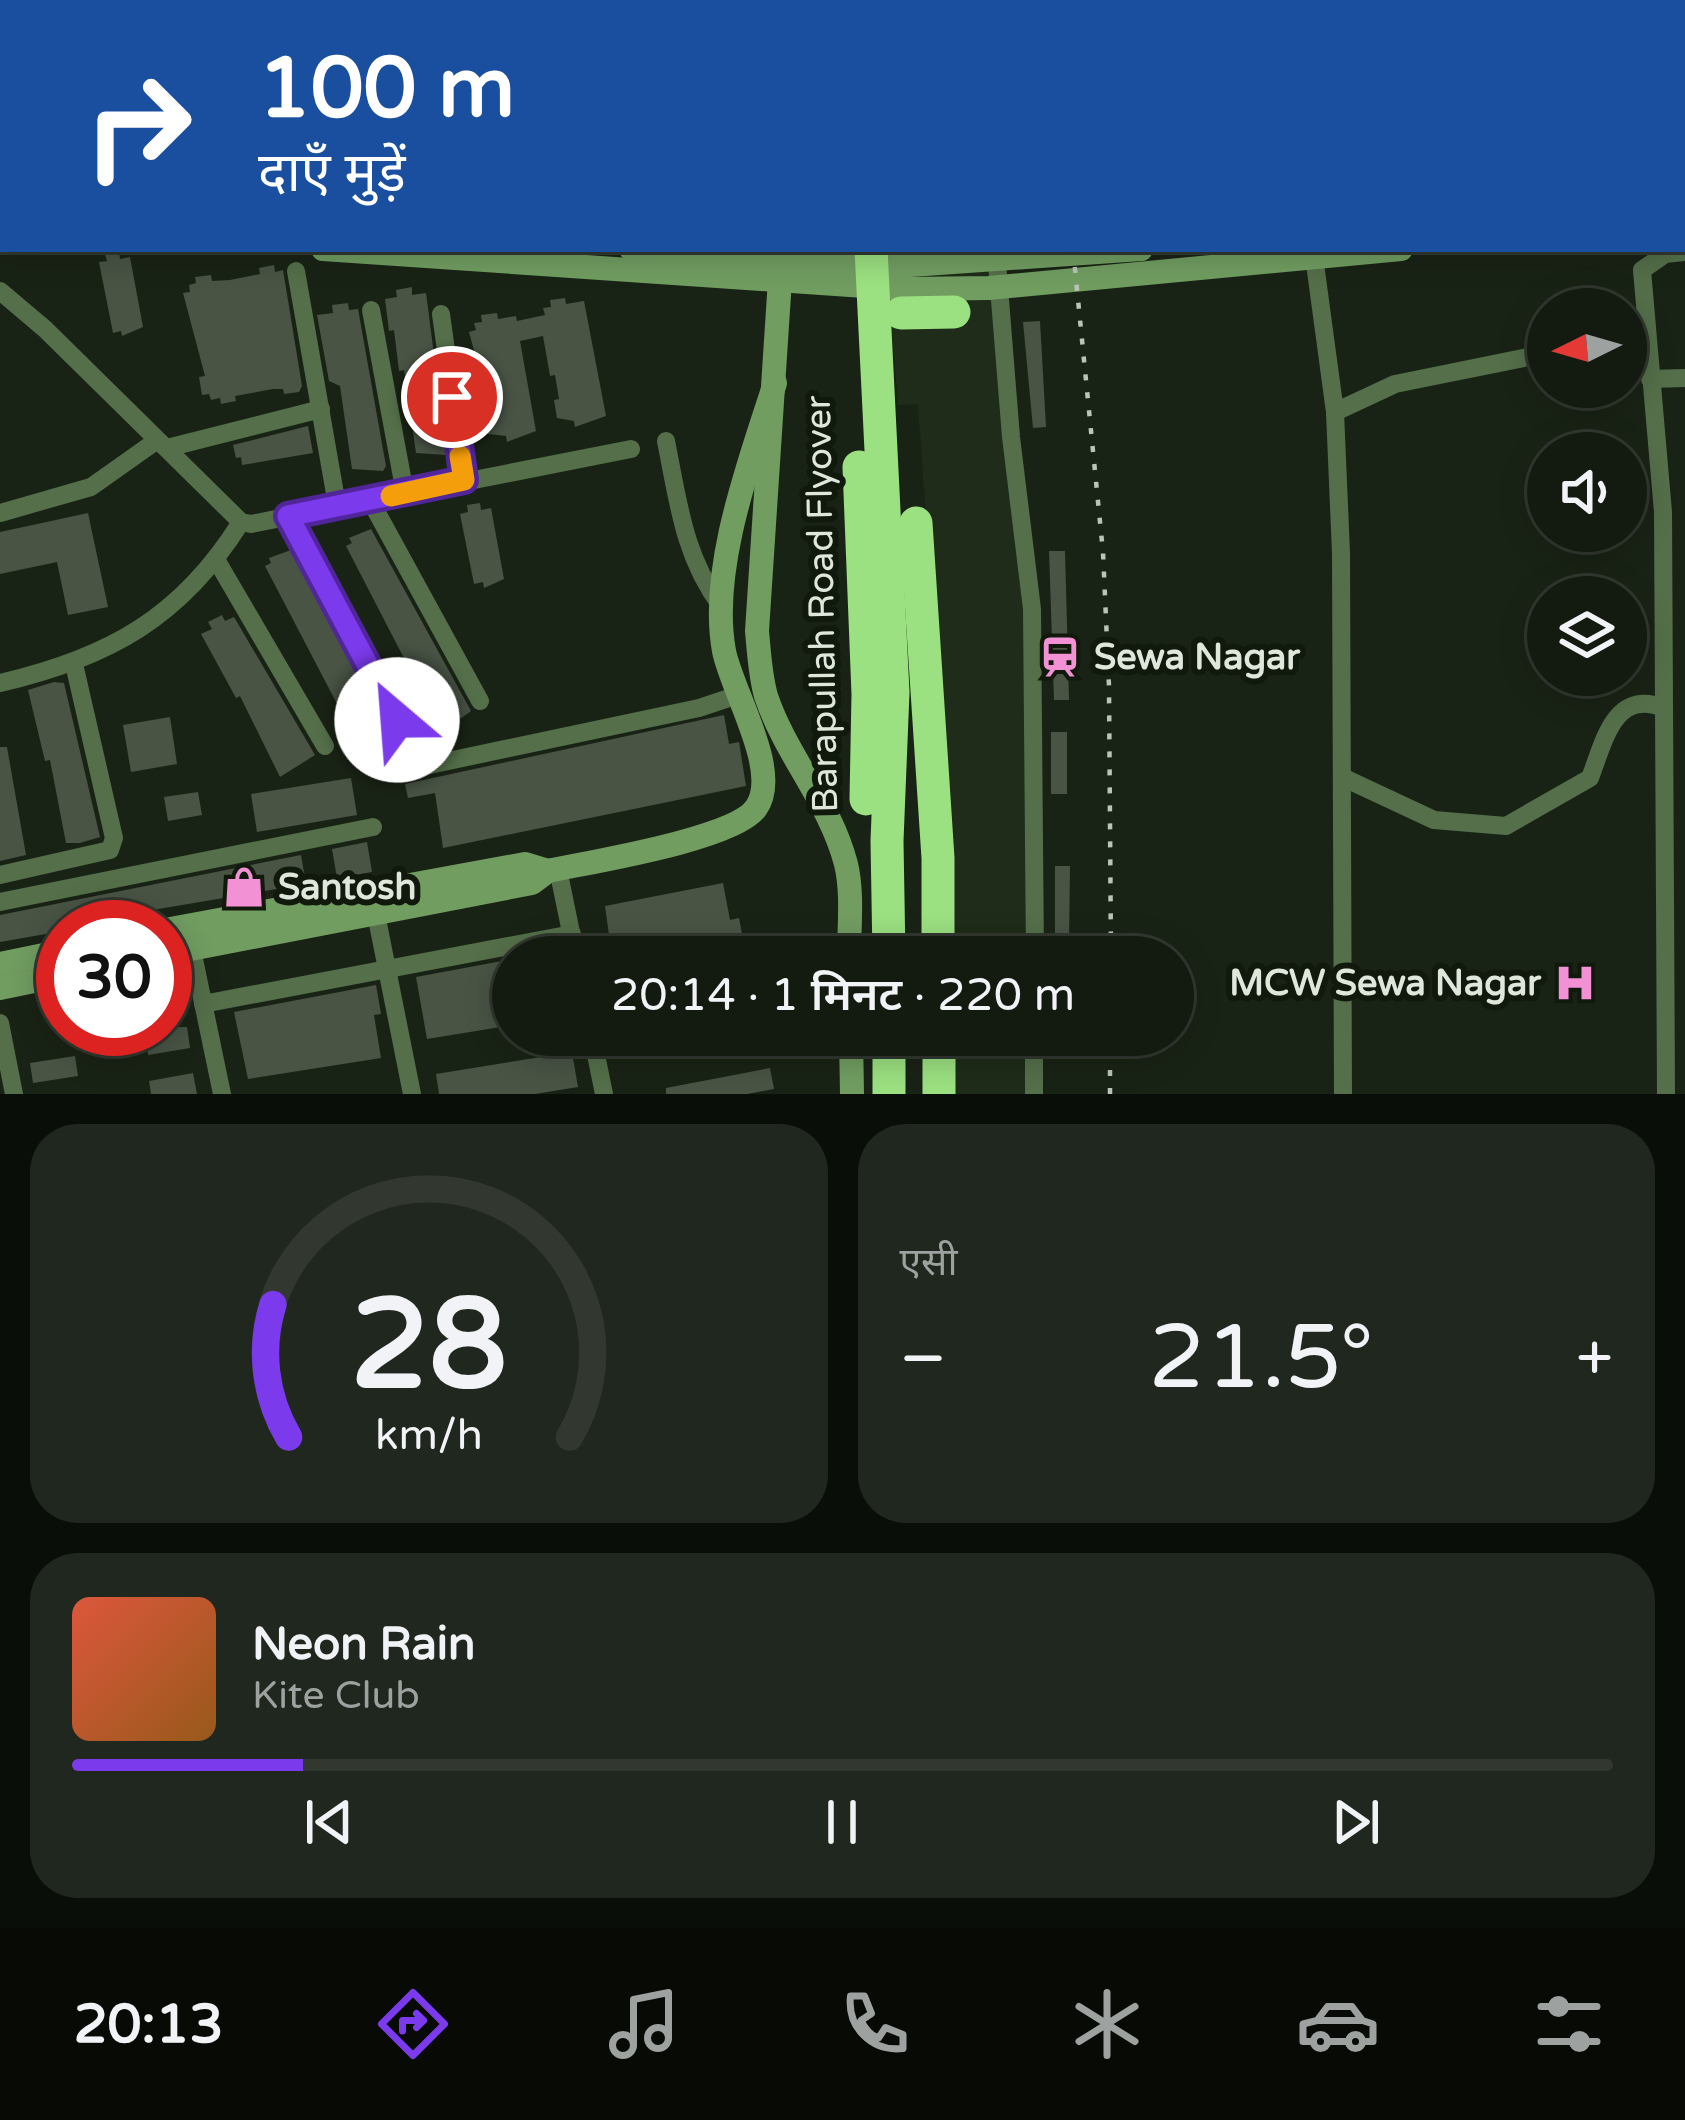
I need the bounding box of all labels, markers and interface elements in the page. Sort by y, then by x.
text: 100 m [258,39,515,140]
icon: right [60,48,216,204]
text: दाएँ मुड़ें [258,141,406,206]
north arrow [1527,288,1647,408]
map controls [1527,288,1647,696]
pin [401,346,503,448]
icon: arrive [419,364,485,430]
street label: Barapullah Road Flyover [797,395,847,813]
button: sound [1527,432,1647,552]
button: layers [1527,576,1647,696]
station icon: Sewa Nagar [1037,634,1083,680]
place label: Sewa Nagar [1094,636,1301,679]
position arrow [334,657,460,783]
shop icon: Santosh [221,864,267,910]
place label: Santosh [278,866,417,909]
speed limit sign: 30 [36,900,192,1056]
hospital icon: MCW Sewa Nagar [1552,960,1598,1006]
place label: MCW Sewa Nagar [1229,962,1542,1005]
text: 20:14 · 1 मिनट · 220 m [611,969,1075,1023]
text: एसी [900,1239,958,1286]
text: 28 [350,1271,507,1422]
text: 21.5° [1149,1304,1374,1413]
text: − [900,1319,947,1399]
text: + [1576,1319,1613,1399]
text: km/h [375,1409,483,1460]
text: Neon Rain [252,1618,475,1672]
text: Kite Club [252,1672,420,1719]
icon: previous [296,1789,362,1855]
icon: pause [809,1789,875,1855]
icon: next [1323,1789,1389,1855]
icon: directions [371,1982,455,2066]
icon: music [602,1982,686,2066]
icon: phone [833,1982,917,2066]
icon: climate [1065,1982,1149,2066]
icon: car [1296,1982,1380,2066]
icon: filters [1527,1982,1611,2066]
text: 20:13 [74,1992,223,2057]

